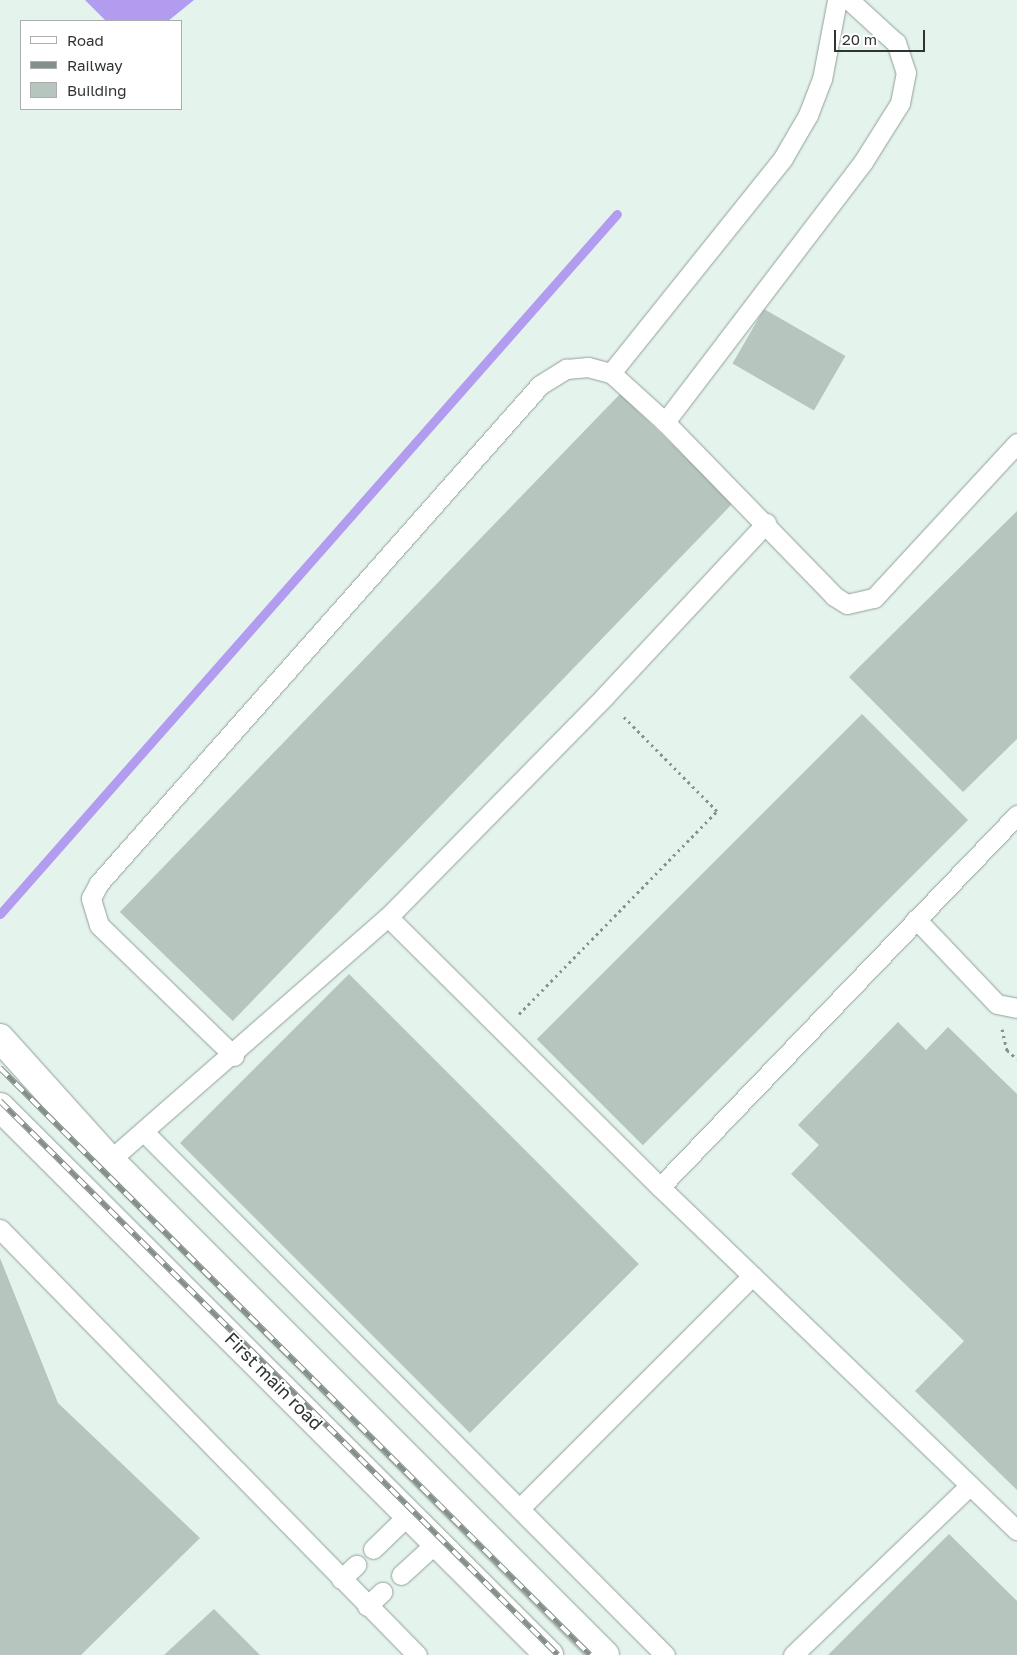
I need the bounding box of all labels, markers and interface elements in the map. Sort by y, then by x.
legend [20,20,182,110]
scale bar [837,20,928,52]
text: 20 m [842,30,877,48]
text: Road [67,31,104,49]
text: Railway [67,56,123,74]
text: Building [67,81,127,99]
street label: First main road [221,1328,327,1434]

